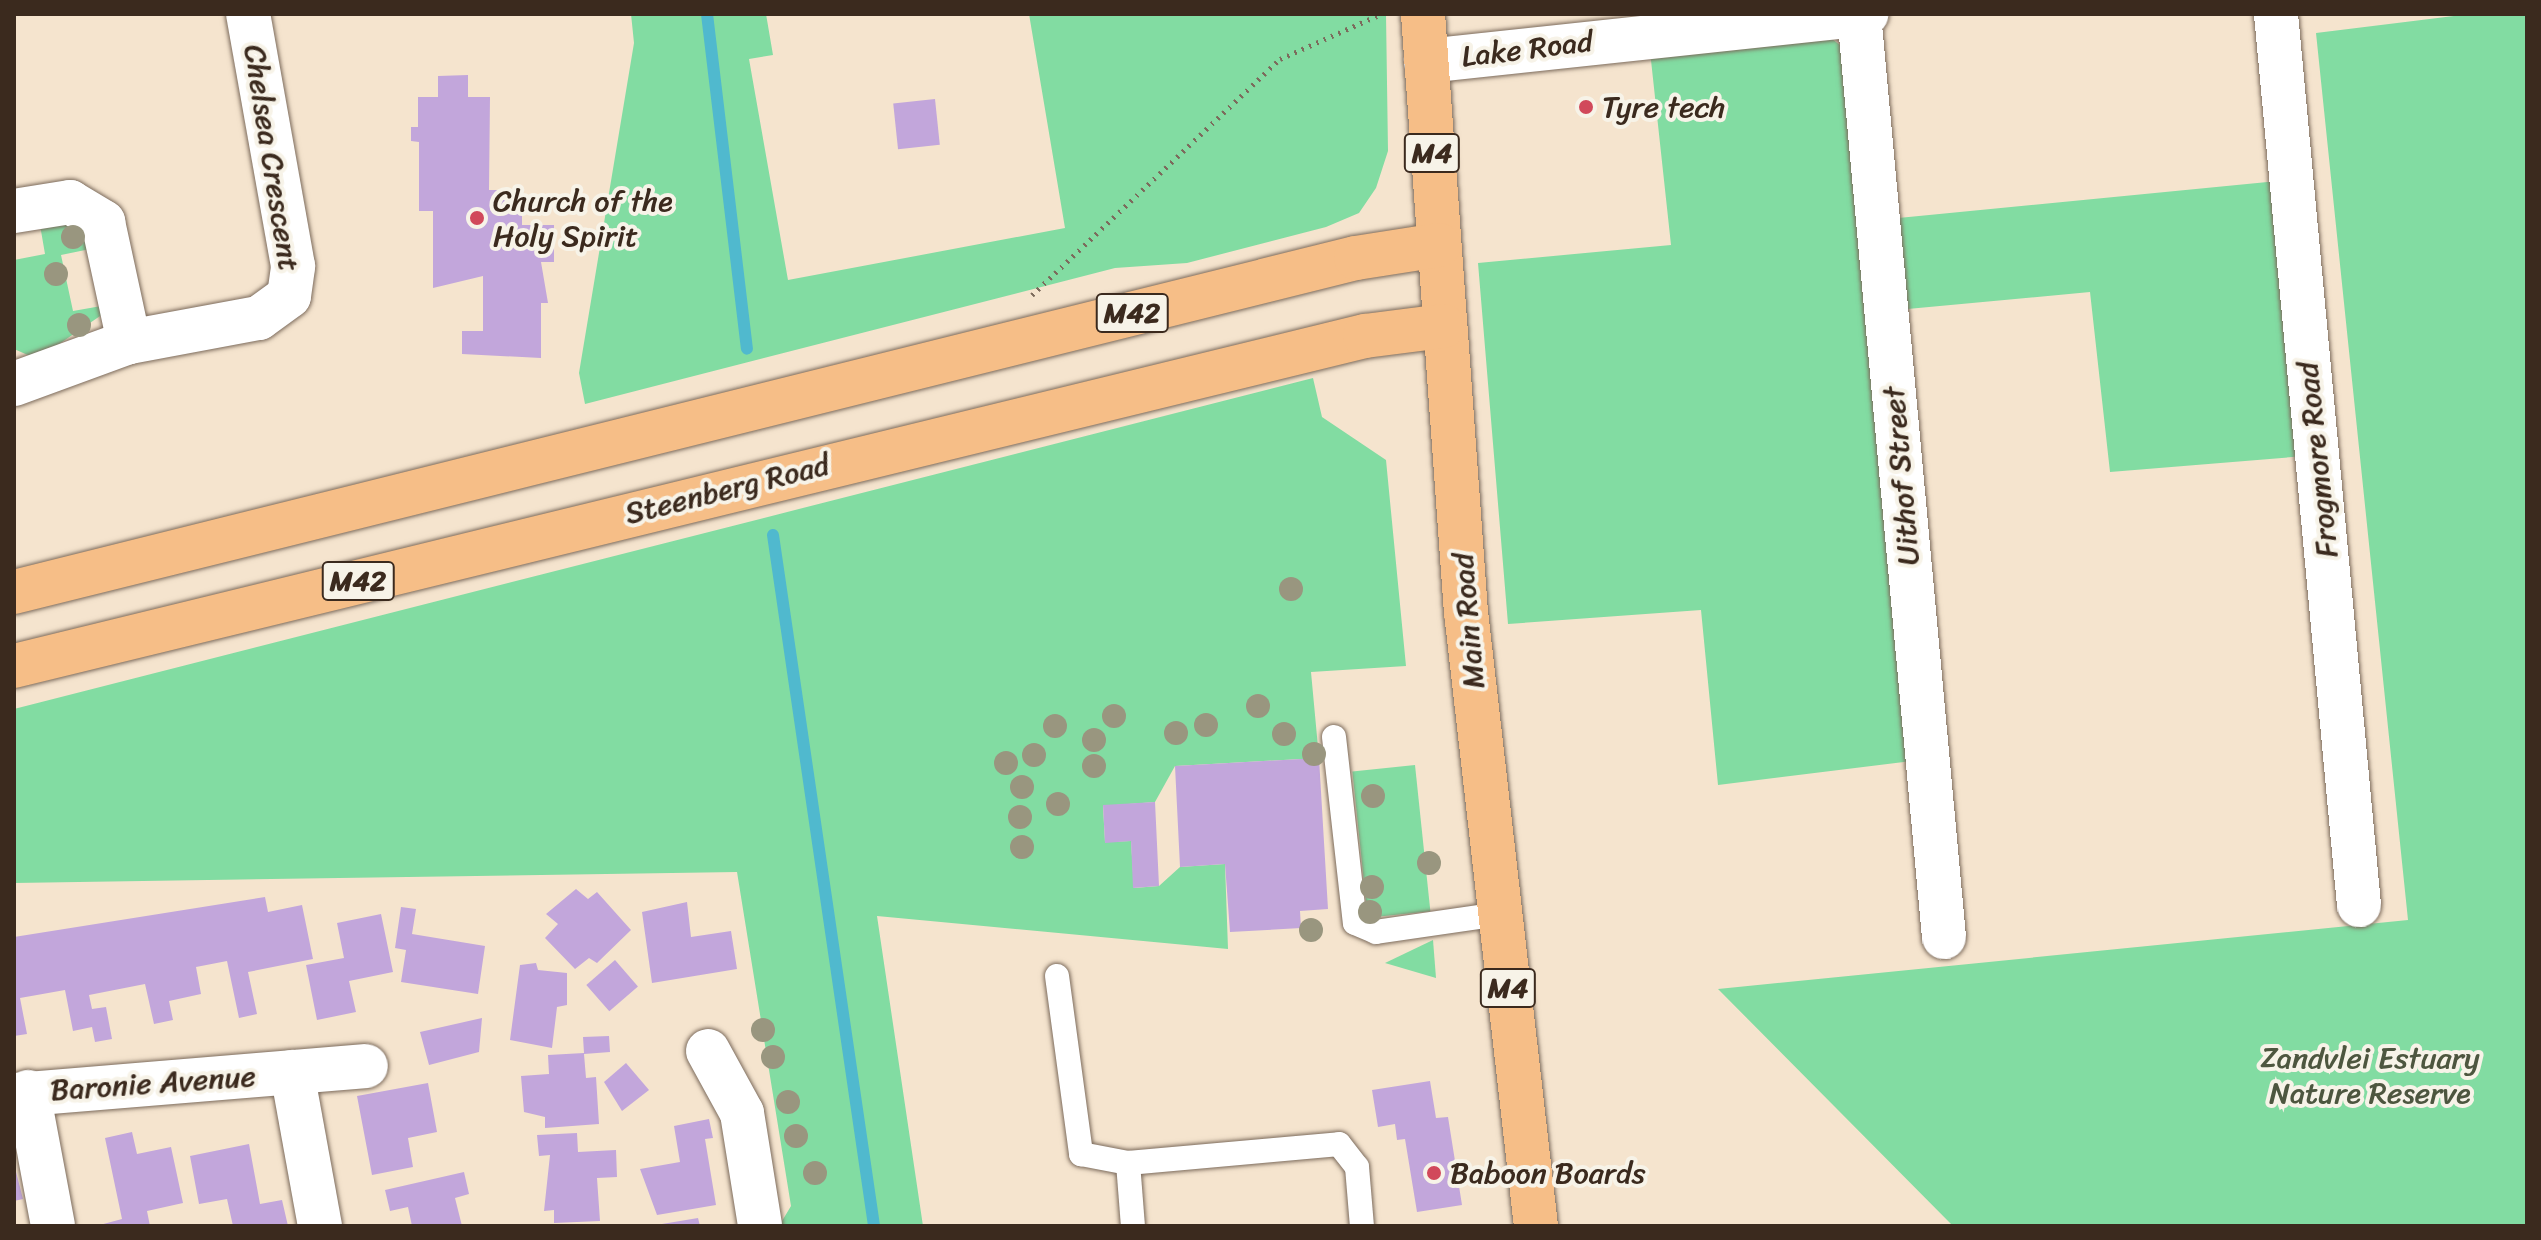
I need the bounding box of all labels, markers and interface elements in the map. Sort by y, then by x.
street label: Lake Road [1459,23,1595,75]
street label: Chelsea Crescent [236,42,308,274]
place label: Tyre tech [1602,89,1726,125]
marker: Tyre tech [1577,98,1595,116]
road number: M4 [1402,129,1462,177]
place label: Church of the Holy Spirit [493,183,675,254]
marker: Church of the Holy Spirit [468,209,486,227]
road number: M42 [1094,289,1170,337]
street label: Frogmore Road [2289,361,2345,559]
street label: Uithof Street [1875,385,1927,567]
street label: Steenberg Road [621,446,833,532]
street label: Main Road [1444,552,1492,690]
road number: M42 [320,557,396,605]
road number: M4 [1478,964,1538,1012]
park label: Zandvlei Estuary Nature Reserve [2260,1040,2480,1110]
street label: Baronie Avenue [50,1058,256,1108]
place label: Baboon Boards [1450,1155,1644,1191]
marker: Baboon Boards [1425,1164,1443,1182]

